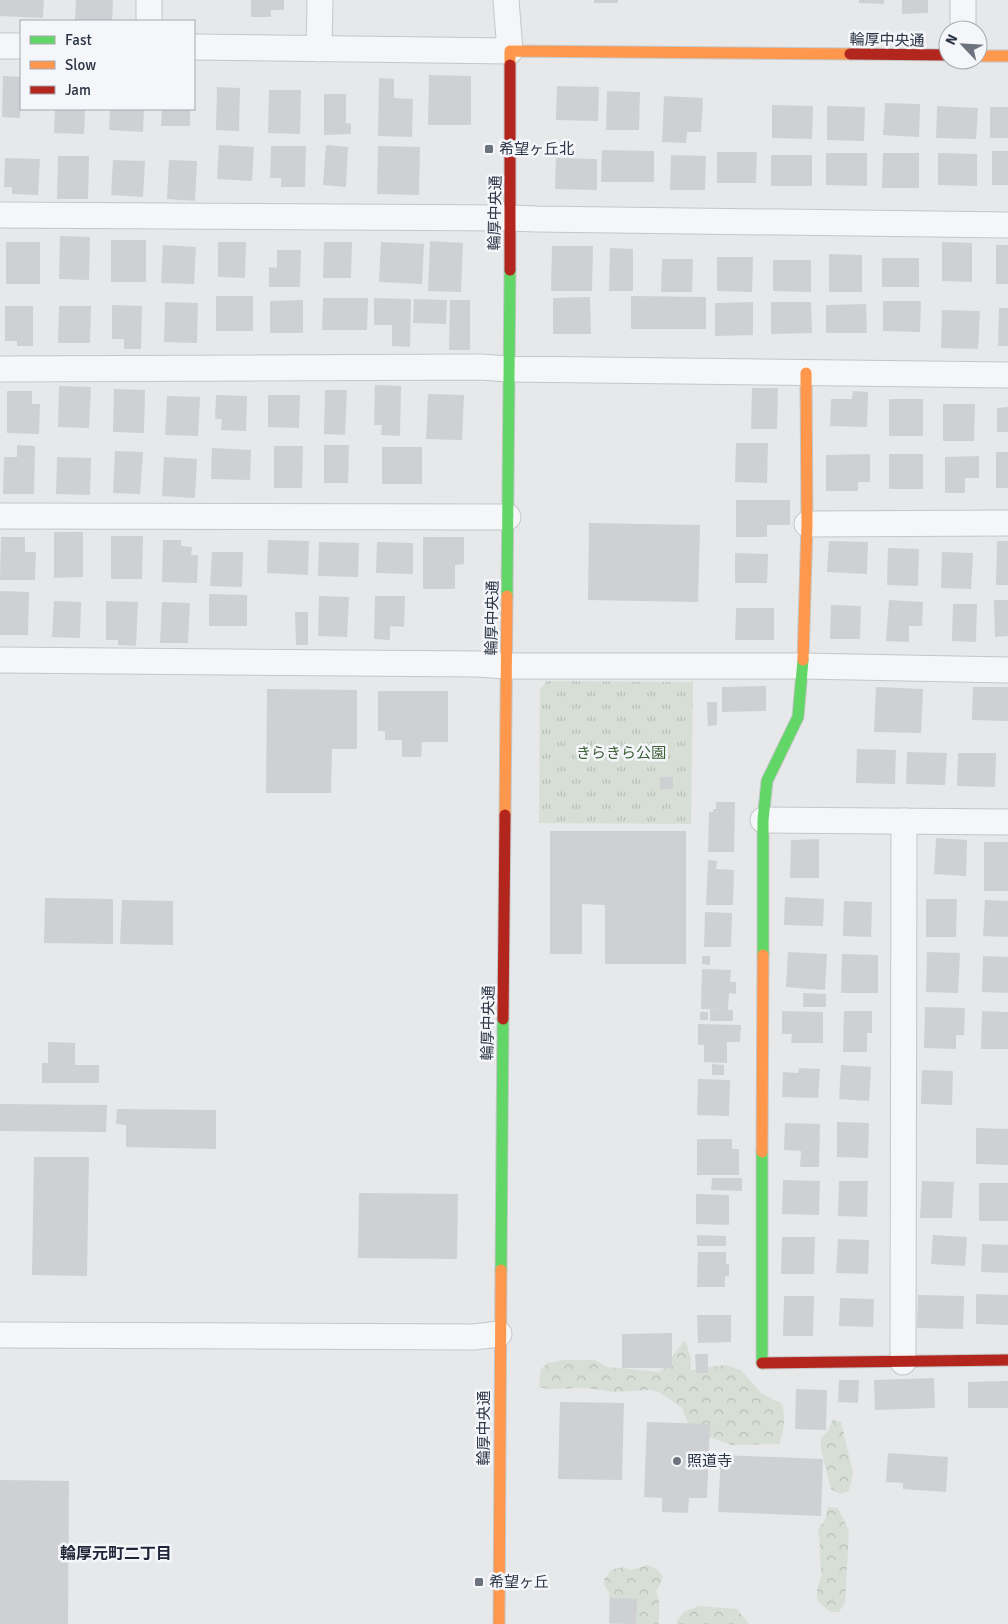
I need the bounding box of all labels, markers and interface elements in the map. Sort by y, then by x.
legend [20,20,195,110]
north arrow [938,20,988,70]
street label: 輪厚中央通 [849,30,925,50]
text: Fast [65,31,92,49]
text: N [942,32,961,48]
text: Slow [65,56,96,74]
text: Jam [65,81,91,99]
place label: 希望ヶ丘北 [499,140,574,158]
marker: 希望ヶ丘北 [483,143,495,155]
street label: 輪厚中央通 [485,175,505,251]
street label: 輪厚中央通 [482,580,502,656]
park label: きらきら公園 [576,744,666,762]
street label: 輪厚中央通 [478,985,498,1061]
street label: 輪厚中央通 [475,1390,493,1466]
place label: 照道寺 [687,1452,732,1470]
marker: 照道寺 [671,1455,683,1467]
district label: 輪厚元町二丁目 [60,1544,172,1564]
place label: 希望ヶ丘 [489,1573,549,1591]
marker: 希望ヶ丘 [473,1576,485,1588]

